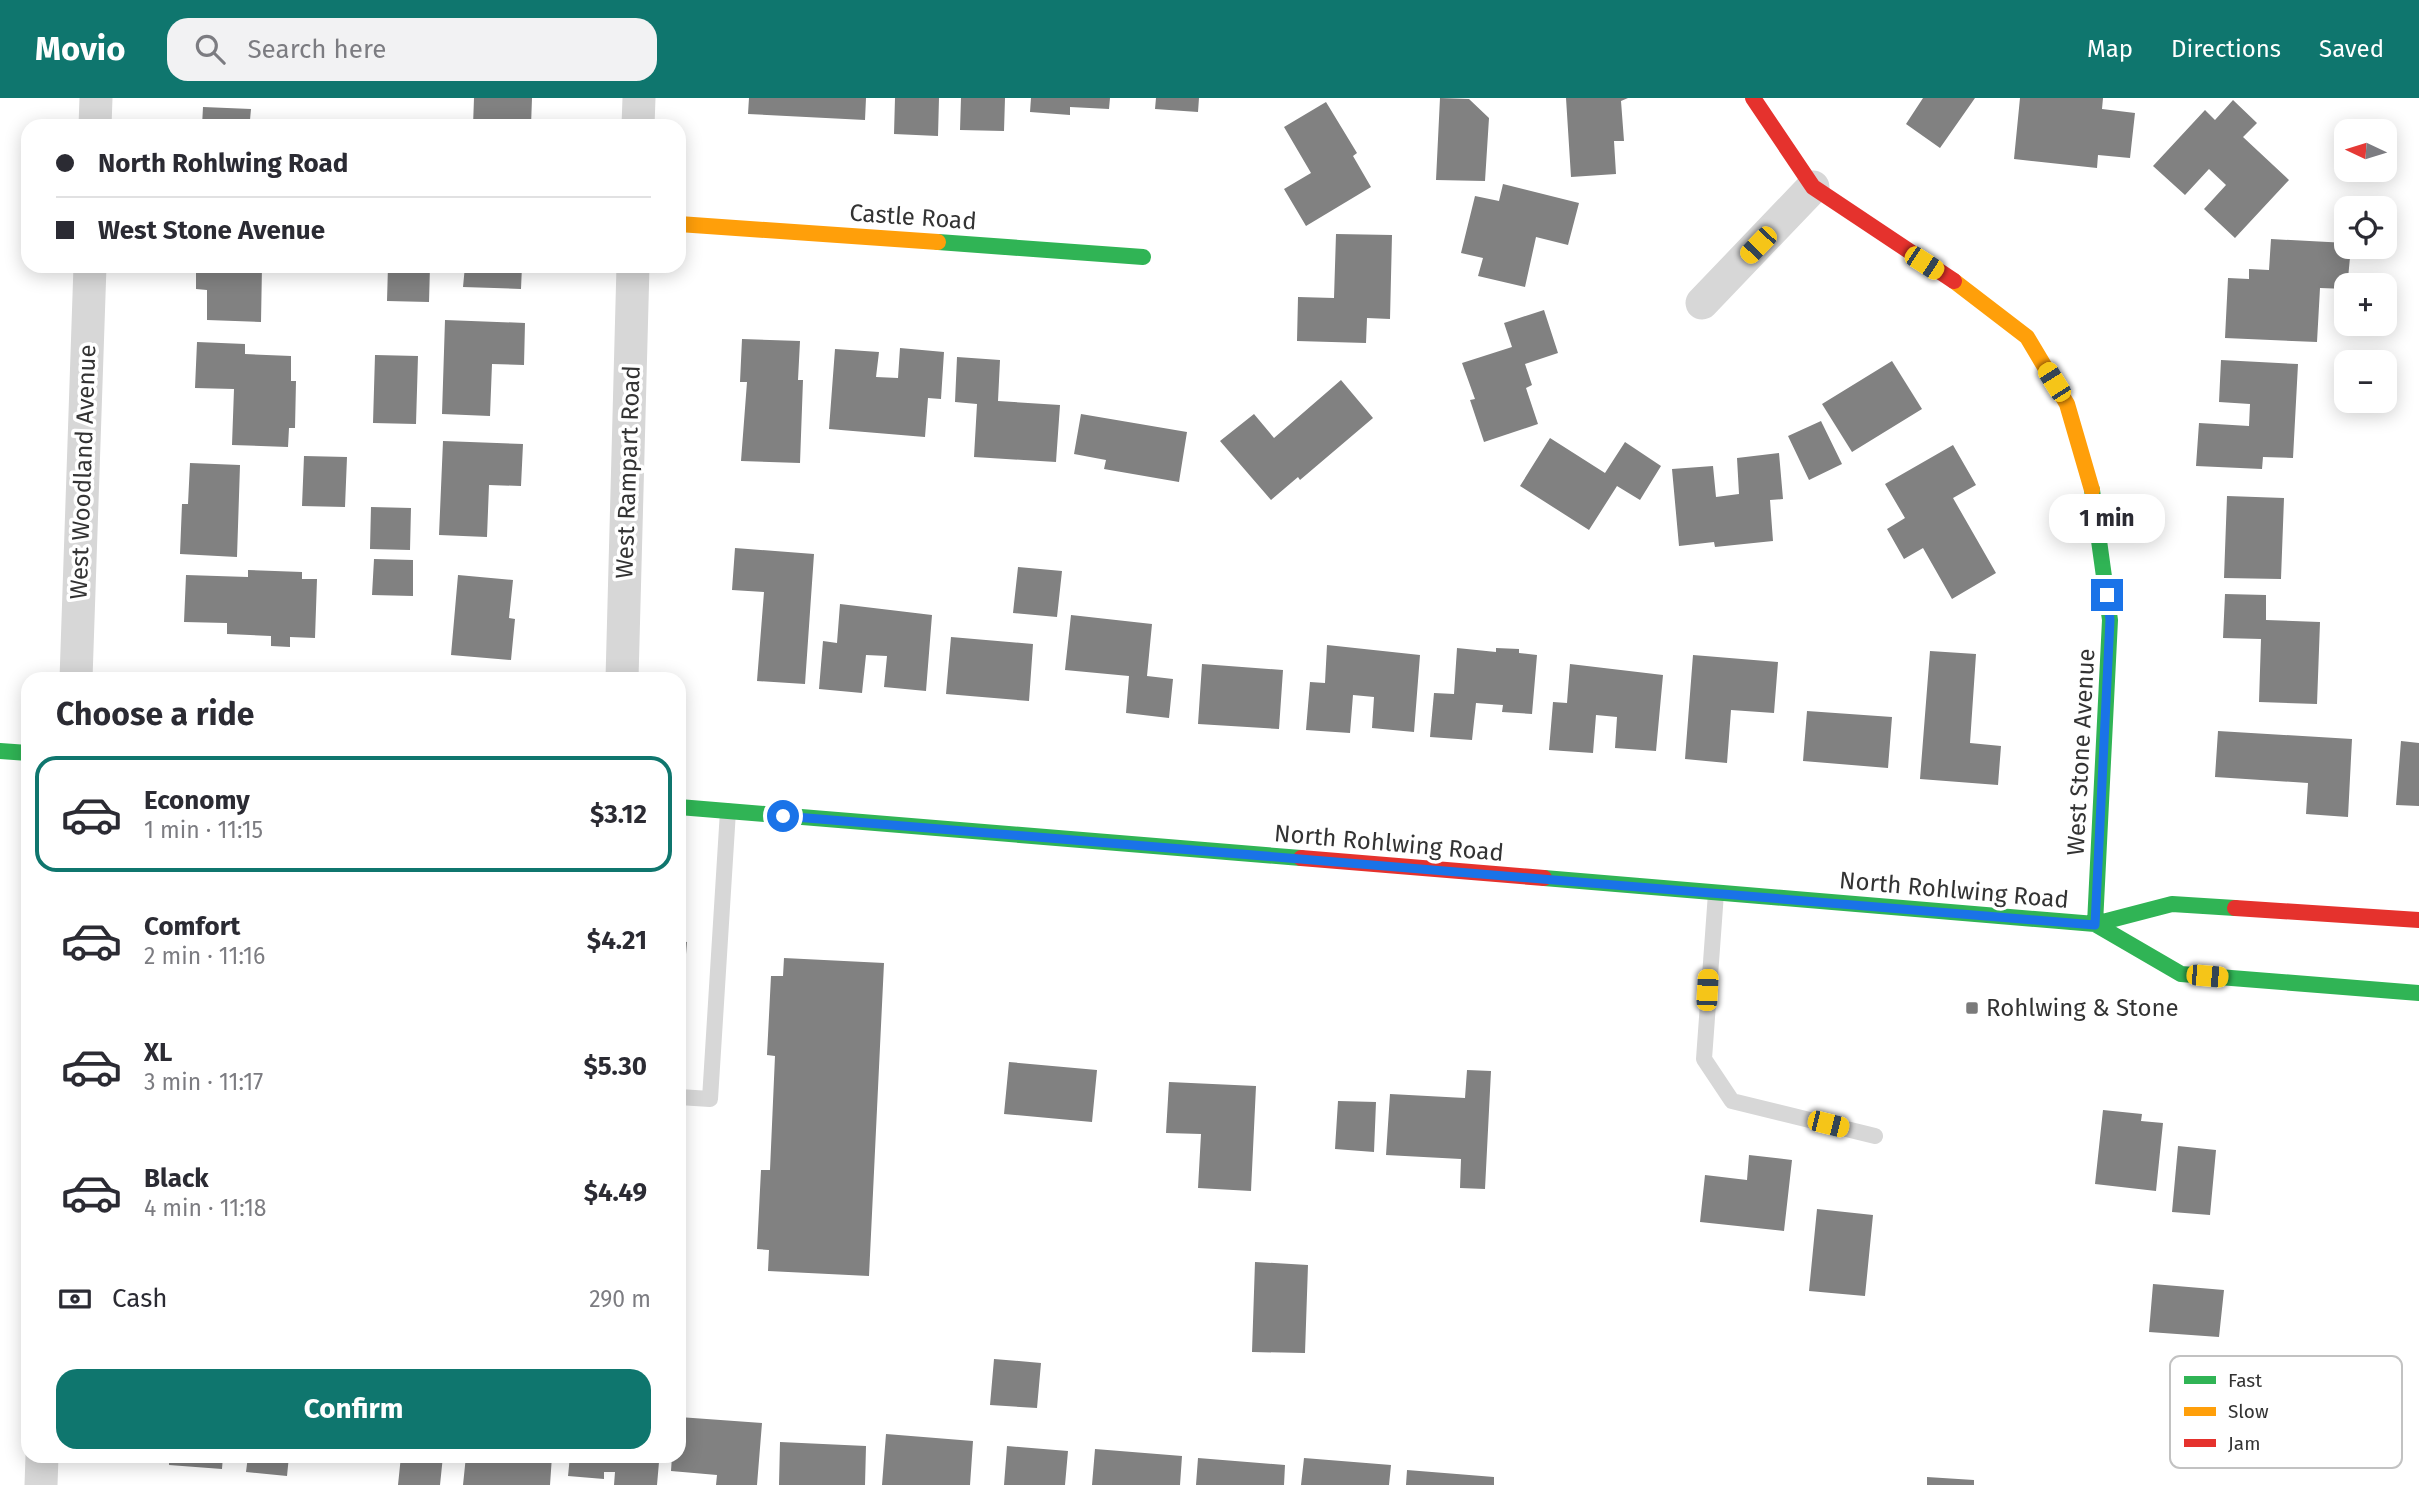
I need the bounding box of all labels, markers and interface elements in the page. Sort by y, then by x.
search box [167,18,657,81]
text: Movio [35,29,125,69]
icon: search [191,30,229,68]
text: Search here [247,34,386,65]
text: Map [2087,35,2133,63]
text: Directions [2171,35,2281,63]
text: Saved [2319,35,2384,63]
north arrow [2334,119,2398,182]
map controls [2334,119,2397,413]
text: North Rohlwing Road [98,148,348,179]
button: locate [2334,196,2397,259]
street label: Castle Road [849,199,977,235]
text: West Stone Avenue [98,215,325,246]
car [1736,223,1781,267]
car [1901,243,1948,283]
button: + [2334,273,2397,336]
street label: West Woodland Avenue [65,344,101,600]
button: − [2334,350,2397,413]
car [2034,359,2075,405]
street label: West Rampart Road [610,365,646,579]
callout: 1 min [2049,494,2165,542]
text: 1 min [2079,504,2135,532]
route end [2091,579,2123,611]
street label: West Stone Avenue [2062,648,2100,856]
text: Choose a ride [56,695,254,733]
icon: car [60,783,123,846]
text: Economy [144,785,250,816]
text: $3.12 [590,799,647,830]
route start [767,800,799,832]
text: 1 min · 11:15 [144,816,263,844]
street label: North Rohlwing Road [1273,819,1505,867]
street label: North Rohlwing Road [1838,866,2070,914]
icon: car [60,909,123,972]
text: Comfort [144,911,240,942]
text: $4.21 [587,925,647,956]
text: 2 min · 11:16 [144,942,265,970]
car [2186,964,2229,988]
car [1696,968,1719,1012]
place label: Rohlwing & Stone [1986,994,2179,1022]
marker: Rohlwing & Stone [1964,1000,1980,1016]
icon: car [60,1035,123,1098]
text: XL [144,1037,172,1068]
text: $5.30 [583,1051,647,1082]
text: 3 min · 11:17 [144,1068,263,1096]
car [1806,1109,1851,1139]
icon: car [60,1161,123,1224]
text: Black [144,1163,209,1194]
text: $4.49 [584,1177,647,1208]
text: 4 min · 11:18 [144,1194,267,1222]
icon: cash [56,1280,94,1318]
text: Cash [112,1283,168,1314]
text: 290 m [589,1285,651,1313]
legend [2170,1356,2402,1468]
button: Confirm [56,1369,651,1449]
text: Fast [2228,1369,2262,1392]
text: Slow [2228,1400,2269,1423]
text: Jam [2228,1432,2260,1455]

